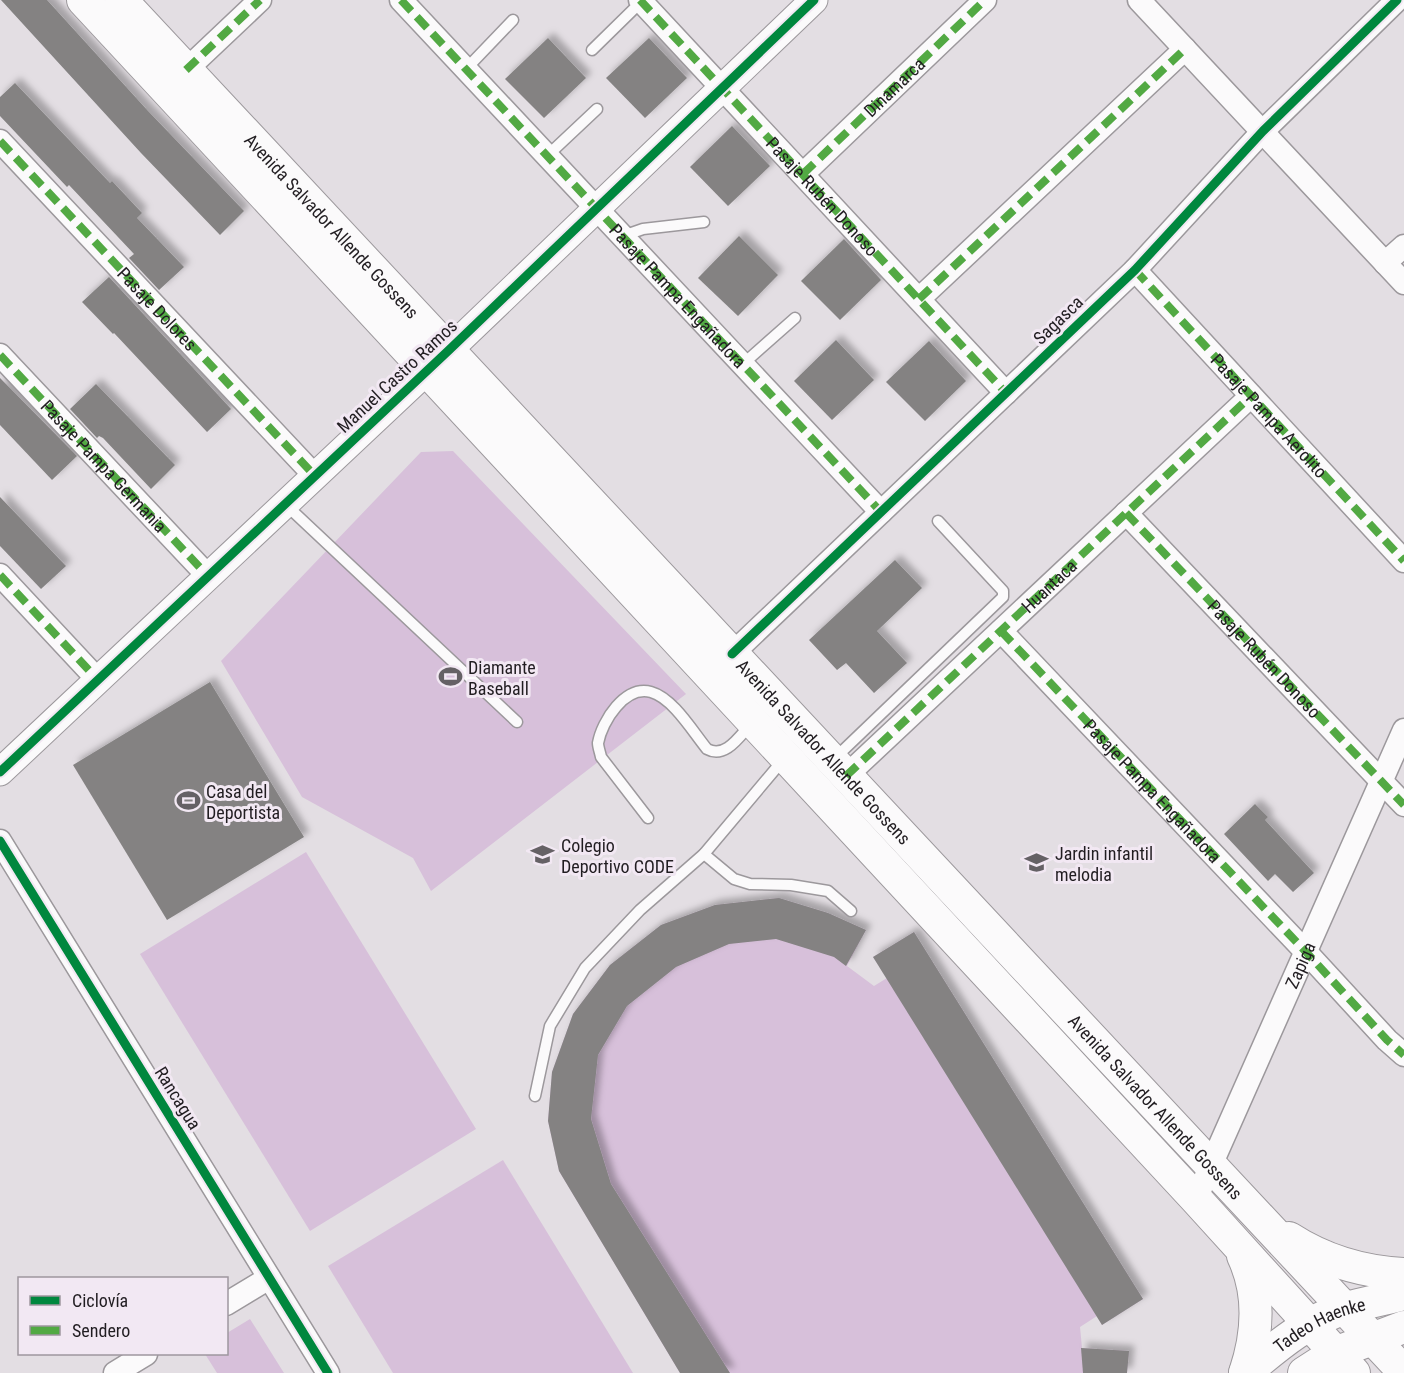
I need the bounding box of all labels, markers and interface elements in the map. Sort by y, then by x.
street label: Dinamarca [859,53,929,121]
street label: Avenida Salvador Allende Gossens [241,129,423,322]
street label: Pasaje Rubén Donoso [762,132,883,260]
street label: Pasaje Pampa Engañadora [605,219,751,372]
street label: Pasaje Dolores [113,263,202,355]
street label: Sagasca [1029,291,1087,349]
street label: Manuel Castro Ramos [333,315,461,437]
street label: Pasaje Pampa Aerolito [1207,349,1332,482]
street label: Pasaje Pampa Germania [37,395,171,536]
street label: Huantaca [1017,555,1081,617]
street label: Pasaje Rubén Donoso [1204,595,1326,722]
street label: Avenida Salvador Allende Gossens [732,655,915,848]
place label: Diamante Baseball [468,657,536,699]
sports icon: Diamante Baseball [437,664,463,690]
street label: Pasaje Pampa Engañadora [1079,714,1226,867]
place label: Casa del Deportista [206,781,280,823]
sports icon: Casa del Deportista [175,788,201,814]
place label: Colegio Deportivo CODE [561,835,674,877]
school or university icon: Colegio Deportivo CODE [530,842,556,868]
place label: Jardin infantil melodia [1055,843,1153,885]
school or university icon: Jardin infantil melodia [1024,850,1050,876]
street label: Zapiga [1280,939,1319,991]
street label: Avenida Salvador Allende Gossens [1064,1010,1247,1203]
street label: Rancagua [151,1063,205,1133]
legend [18,1277,228,1355]
text: Ciclovía [72,1290,128,1311]
street label: Tadeo Haenke [1269,1293,1367,1356]
text: Sendero [72,1320,130,1341]

